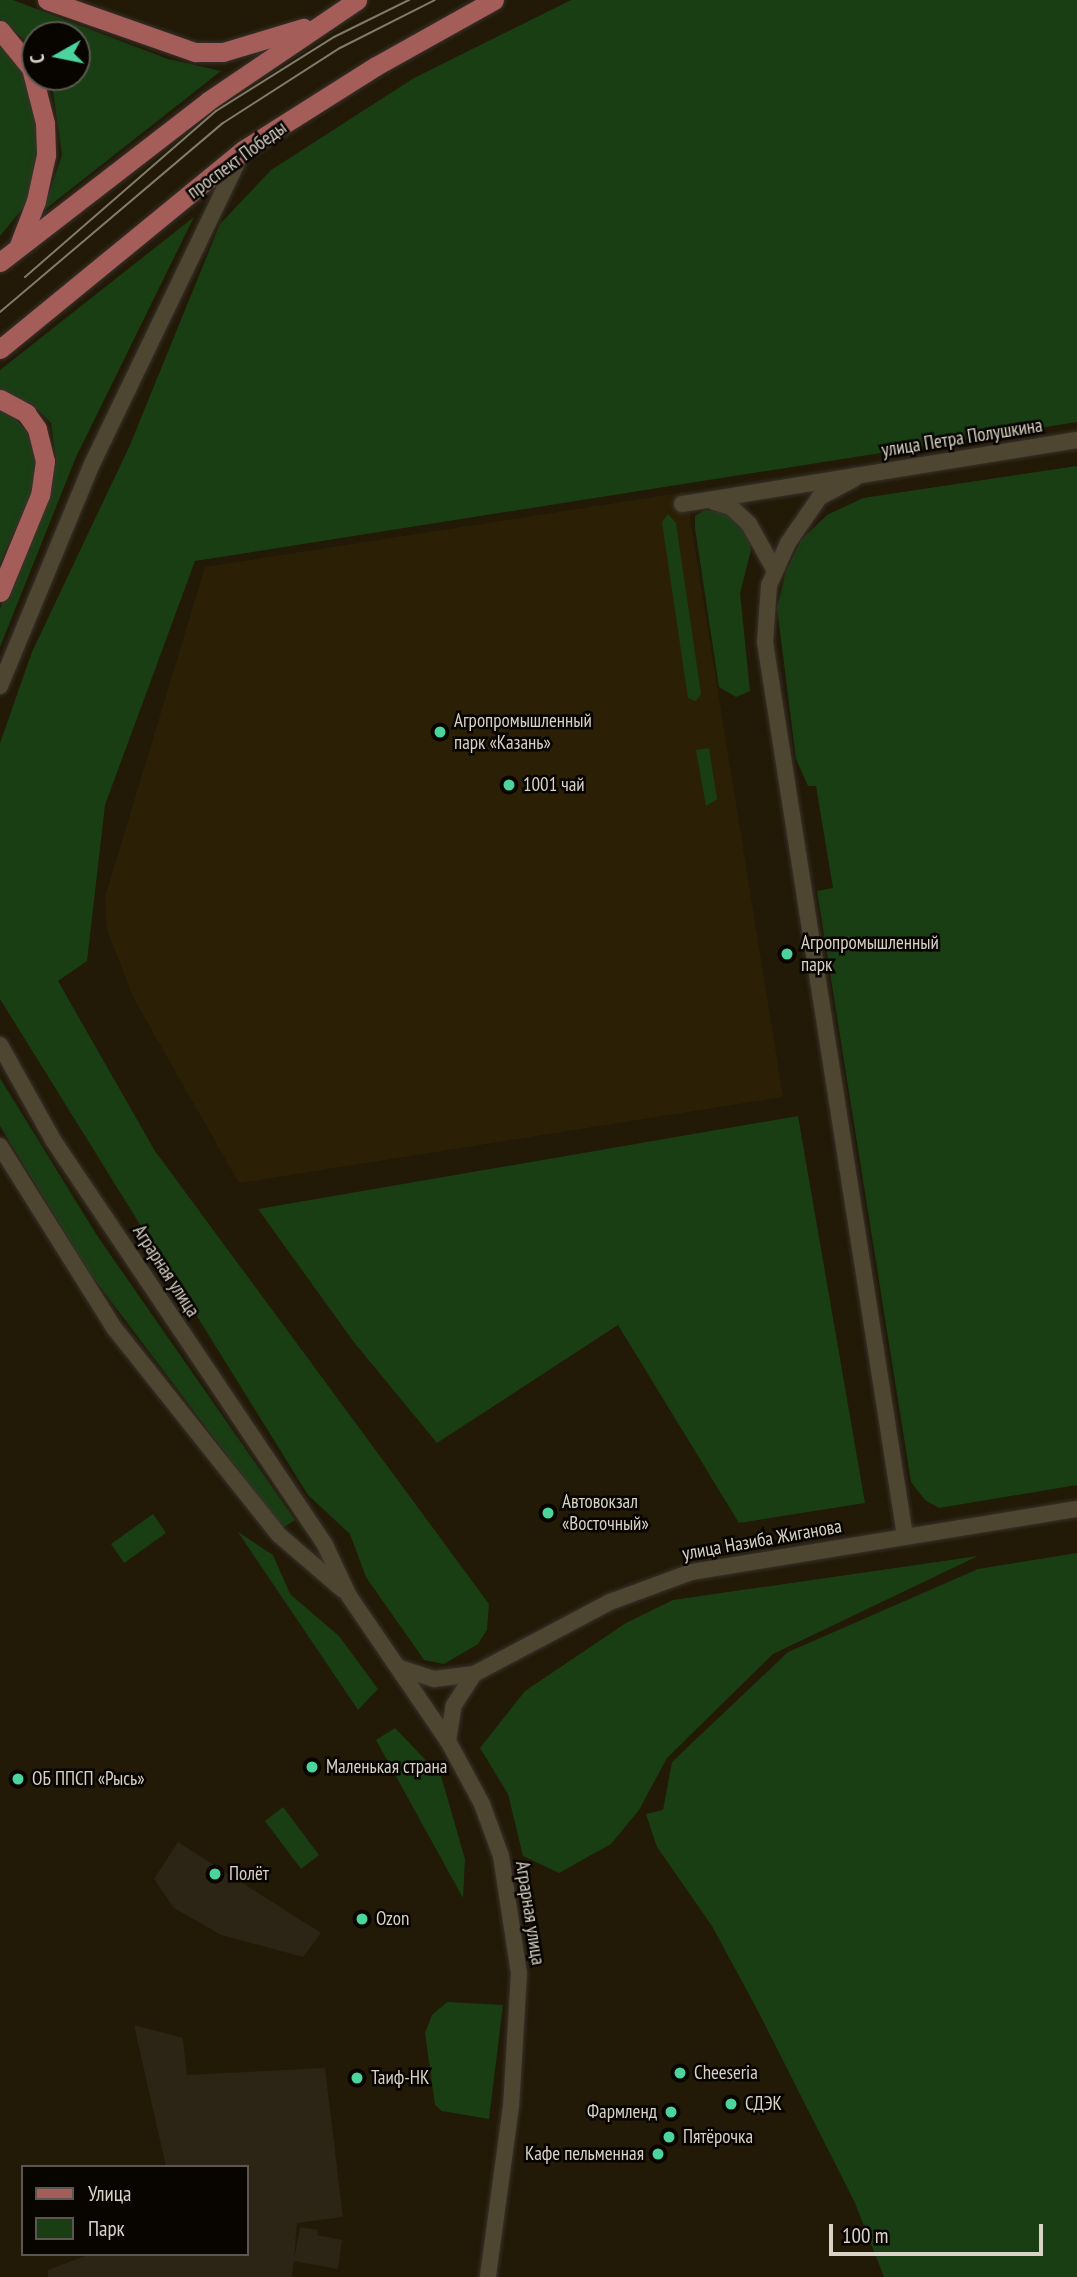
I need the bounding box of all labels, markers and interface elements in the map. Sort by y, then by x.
north arrow [21,21,91,91]
text: С [25,53,50,65]
street label: проспект Победы [183,116,291,204]
street label: улица Петра Полушкина [880,414,1044,462]
place label: Агропромышленный парк «Казань» [454,710,592,754]
marker: Агропромышленный парк «Казань» [432,724,448,740]
place label: 1001 чай [523,774,585,796]
marker: 1001 чай [501,777,517,793]
place label: Агропромышленный парк [801,932,939,976]
marker: Агропромышленный парк [779,946,795,962]
street label: Аграрная улица [128,1221,204,1321]
place label: Автовокзал «Восточный» [562,1491,649,1535]
marker: Автовокзал «Восточный» [540,1505,556,1521]
street label: улица Назиба Жиганова [681,1515,843,1565]
place label: Маленькая страна [326,1756,447,1778]
marker: Маленькая страна [304,1759,320,1775]
place label: ОБ ППСП «Рысь» [32,1768,145,1790]
marker: ОБ ППСП «Рысь» [10,1771,26,1787]
street label: Аграрная улица [511,1859,549,1967]
place label: Полёт [229,1863,269,1885]
marker: Полёт [207,1866,223,1882]
place label: Ozon [376,1908,409,1930]
marker: Ozon [354,1911,370,1927]
place label: Cheeseria [694,2062,758,2084]
marker: Cheeseria [672,2065,688,2081]
place label: Таиф-НК [371,2067,429,2089]
marker: Таиф-НК [349,2070,365,2086]
place label: СДЭК [745,2093,782,2115]
marker: СДЭК [723,2096,739,2112]
place label: Фармленд [587,2101,657,2123]
marker: Фармленд [663,2104,679,2120]
place label: Пятёрочка [683,2126,753,2148]
marker: Пятёрочка [661,2129,677,2145]
place label: Кафе пельменная [525,2143,644,2165]
marker: Кафе пельменная [650,2146,666,2162]
legend [21,2165,248,2256]
text: Улица [88,2180,131,2207]
scale bar [832,2210,1046,2254]
text: Парк [88,2215,125,2242]
text: 100 m [842,2222,888,2249]

